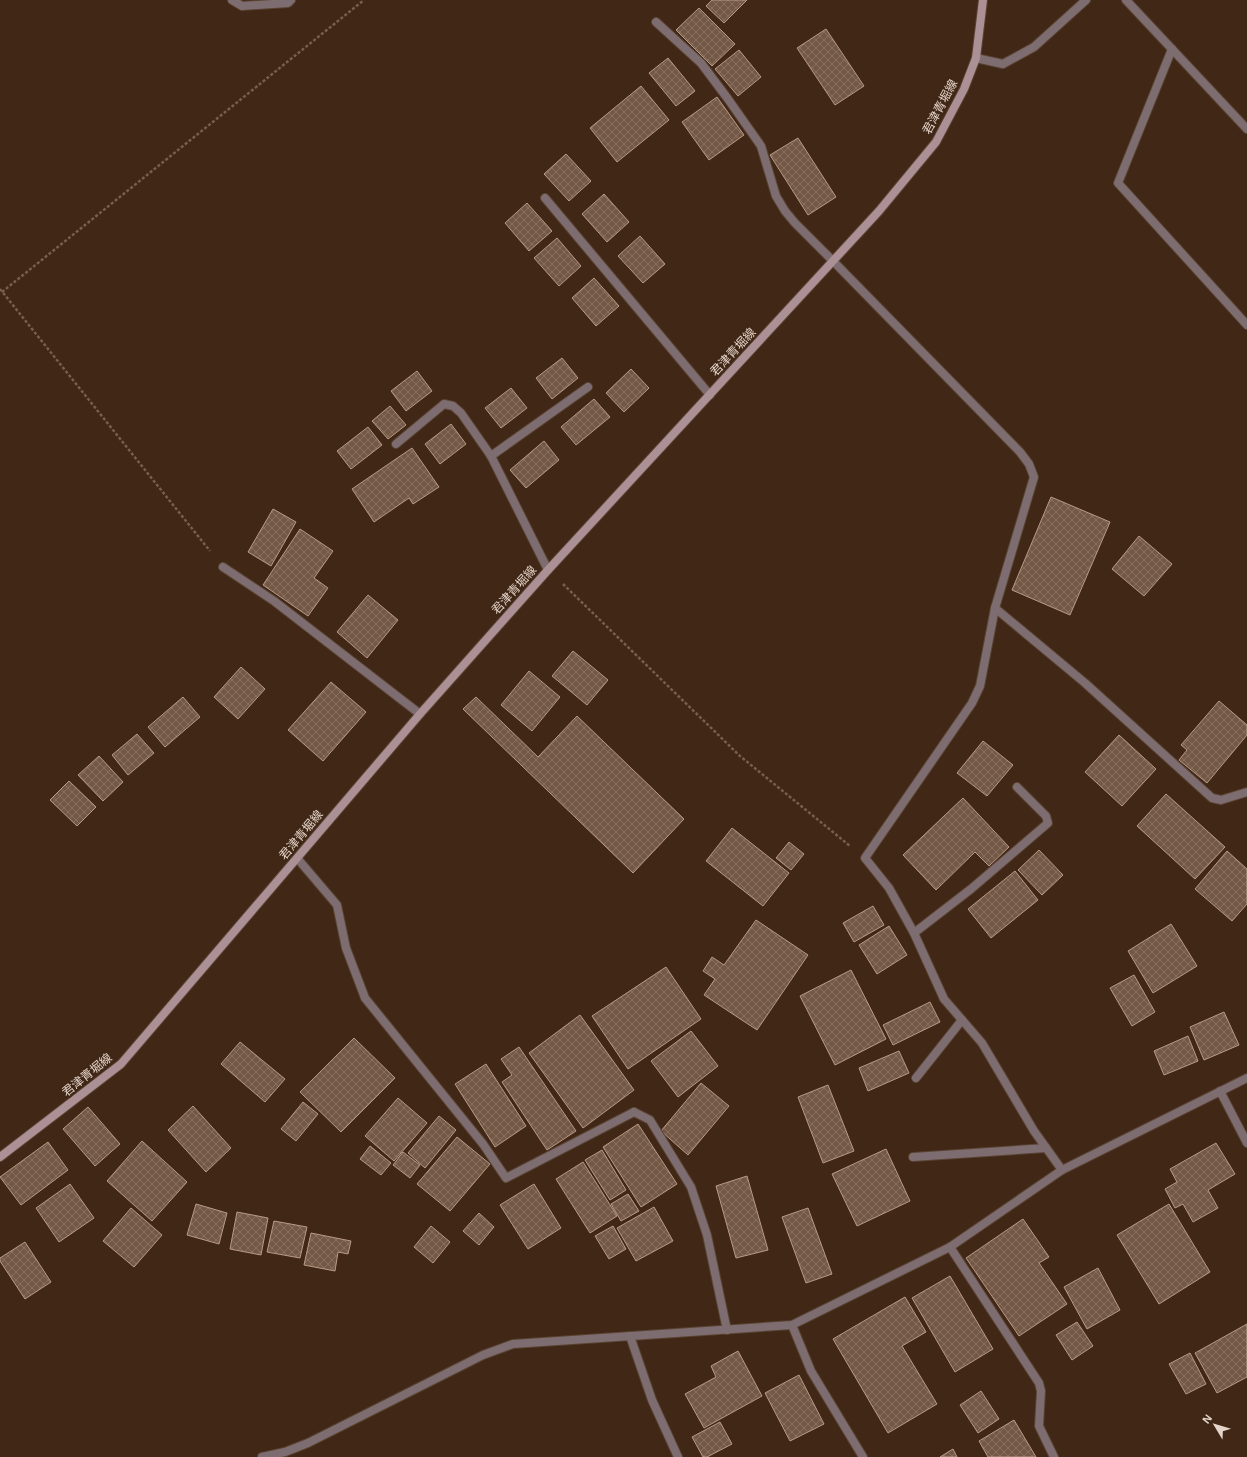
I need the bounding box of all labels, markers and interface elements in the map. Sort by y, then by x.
street label: 君津青堀線 [920,77,960,137]
street label: 君津青堀線 [707,325,759,379]
street label: 君津青堀線 [489,563,539,617]
street label: 君津青堀線 [276,808,326,862]
street label: 君津青堀線 [59,1051,115,1099]
north arrow [1195,1405,1235,1445]
text: N [1200,1412,1214,1426]

